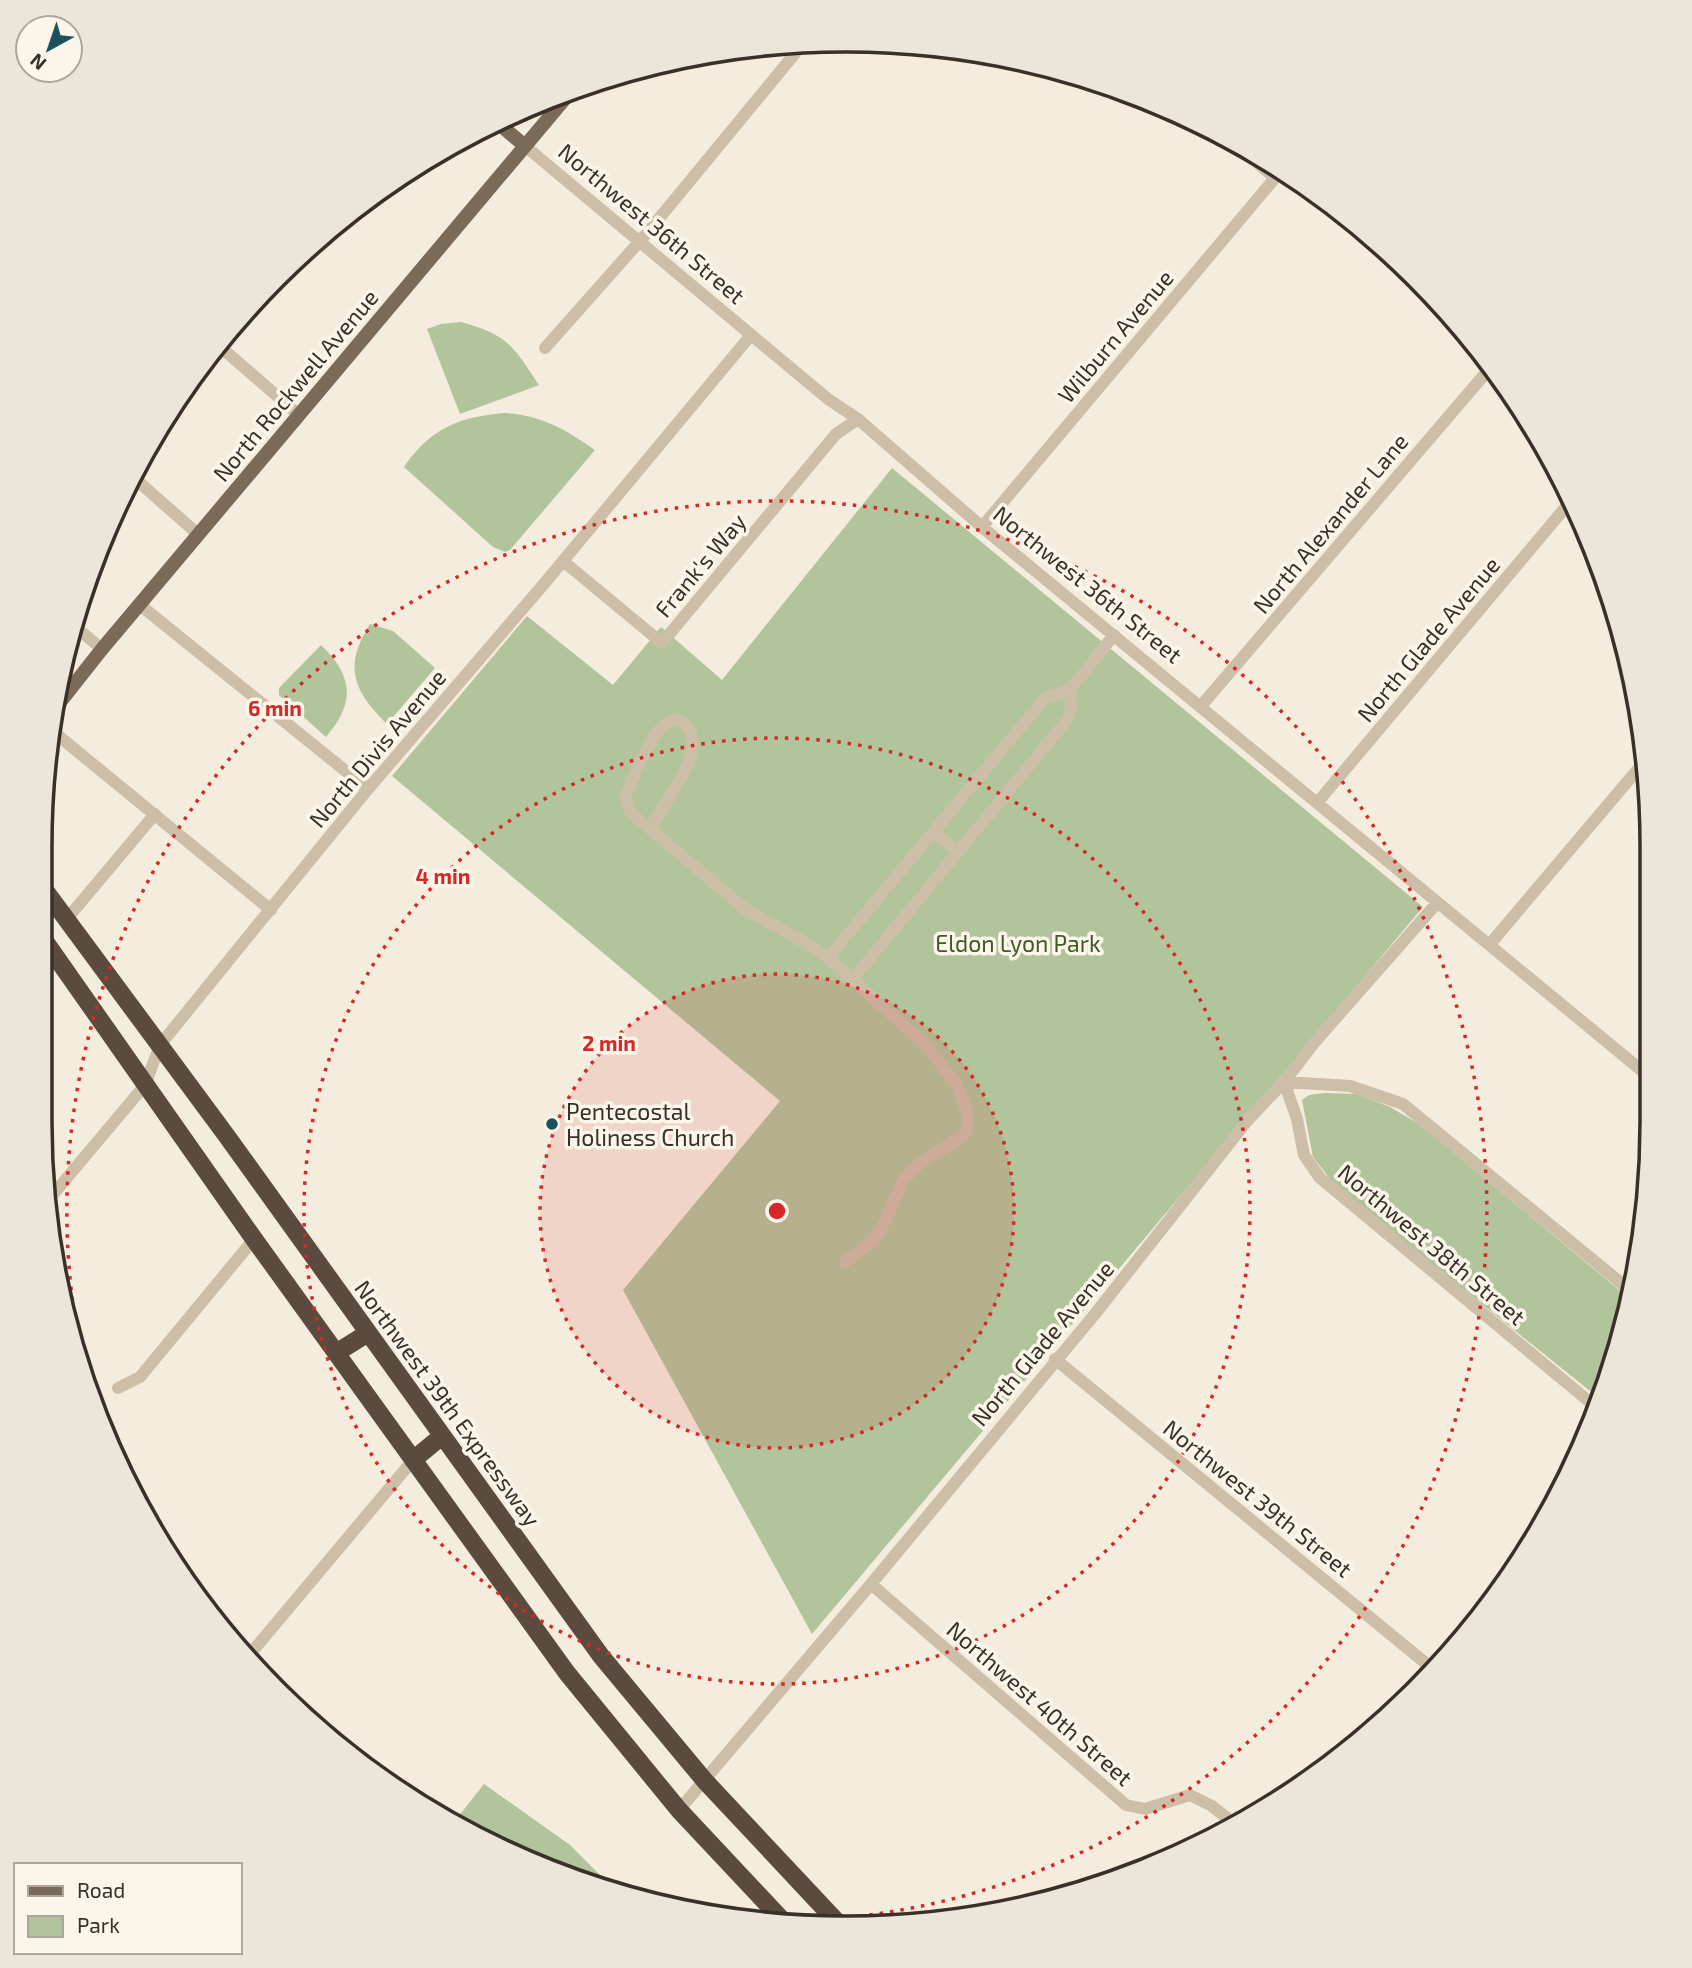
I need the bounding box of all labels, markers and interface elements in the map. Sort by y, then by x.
north arrow [14,14,84,84]
text: N [25,49,50,76]
street label: Northwest 36th Street [553,137,751,309]
street label: Wilburn Avenue [1051,264,1179,408]
street label: North Rockwell Avenue [207,283,383,487]
street label: North Alexander Lane [1247,427,1413,619]
street label: Northwest 36th Street [988,499,1188,669]
street label: Frank's Way [649,508,751,622]
street label: North Glade Avenue [1351,551,1505,727]
street label: North Divis Avenue [303,663,451,833]
text: 6 min [248,695,302,720]
text: 4 min [416,863,470,888]
park label: Eldon Lyon Park [935,929,1101,957]
text: 2 min [582,1030,636,1055]
place label: Pentecostal Holiness Church [566,1097,734,1151]
marker: Pentecostal Holiness Church [544,1116,560,1132]
street label: Northwest 38th Street [1333,1158,1531,1331]
centre of rings [765,1199,789,1223]
street label: North Glade Avenue [965,1255,1119,1431]
street label: Northwest 39th Expressway [349,1274,547,1532]
street label: Northwest 39th Street [1158,1413,1358,1583]
street label: Northwest 40th Street [942,1615,1139,1791]
legend [14,1863,242,1954]
text: Road [77,1877,125,1902]
text: Park [77,1912,120,1937]

